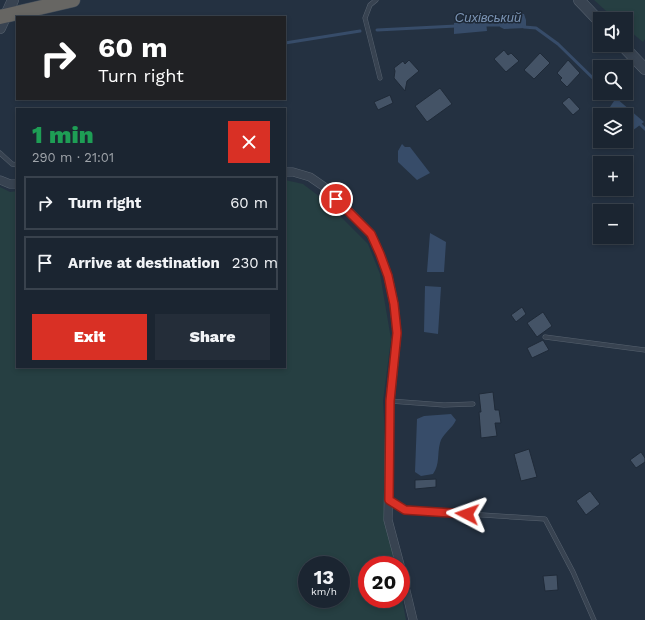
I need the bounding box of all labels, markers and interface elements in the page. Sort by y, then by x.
water label: Сихівський [455,10,521,25]
map controls [593,12,633,244]
button: sound [593,12,633,52]
text: 60 m [98,31,168,64]
icon: right [32,32,84,84]
button: search [593,60,633,100]
text: Turn right [98,65,184,86]
button: layers [593,108,633,148]
text: 1 min [32,121,94,149]
button: close [228,121,270,163]
text: 290 m · 21:01 [32,150,114,165]
button: + [593,156,633,196]
pin [319,182,353,216]
icon: arrive [325,188,347,210]
icon: right [34,192,56,214]
text: Turn right [68,194,141,212]
text: 60 m [230,194,268,212]
button: − [593,204,633,244]
icon: arrive [34,252,56,274]
text: Arrive at destination [68,254,220,272]
text: 230 m [232,254,278,272]
button: Exit [32,314,147,360]
button: Share [155,314,270,360]
position arrow [446,493,488,535]
speed limit sign: 20 [358,556,410,608]
text: 13 [314,565,334,589]
text: km/h [311,586,337,597]

